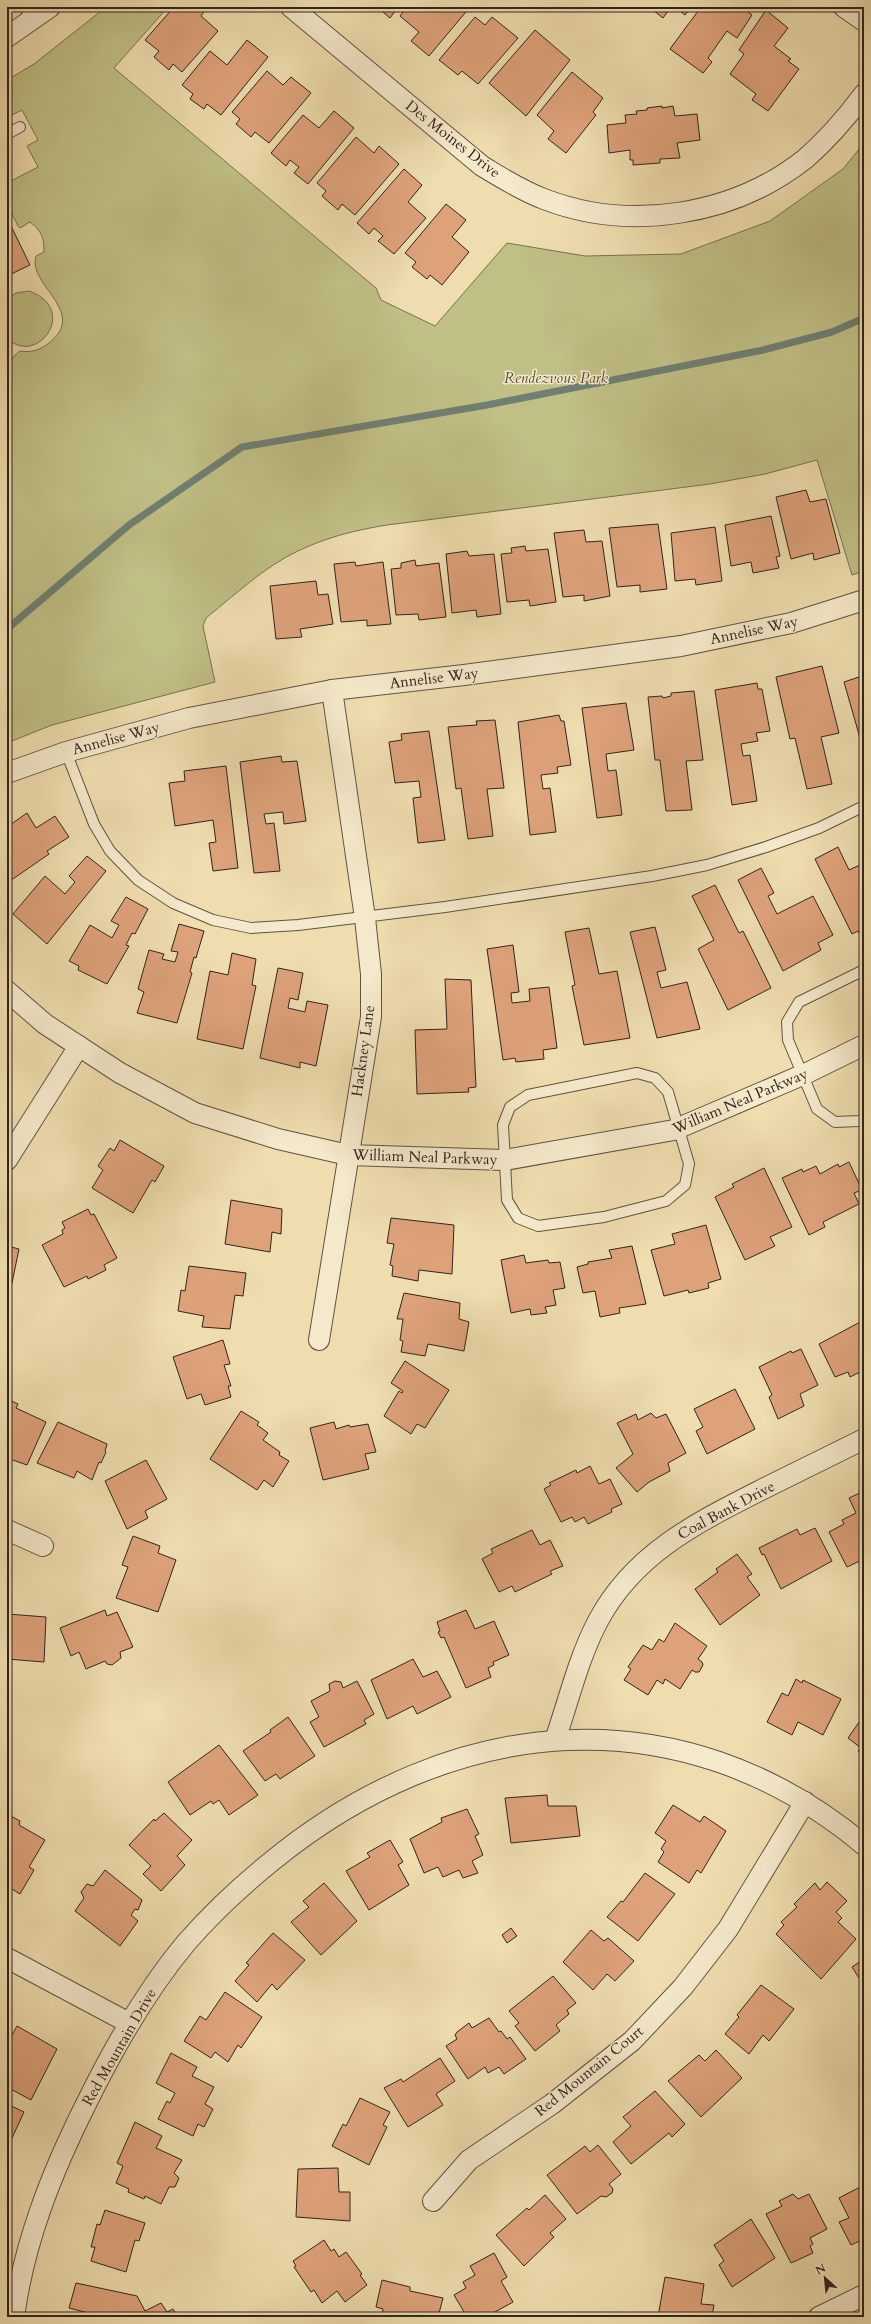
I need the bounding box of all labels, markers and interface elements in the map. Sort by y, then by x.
street label: Des Moines Drive [401,96,505,182]
park label: Rendezvous Park [504,368,609,388]
street label: Annelise Way [708,611,800,649]
street label: Annelise Way [388,663,480,693]
street label: Annelise Way [70,717,162,759]
street label: Hackney Lane [347,1004,379,1098]
street label: William Neal Parkway [668,1063,811,1139]
street label: William Neal Parkway [351,1144,498,1170]
street label: Coal Bank Drive [674,1476,778,1544]
street label: Red Mountain Drive [77,1984,161,2109]
street label: Red Mountain Court [531,2021,648,2121]
north arrow [805,2258,845,2298]
text: N [813,2260,829,2278]

